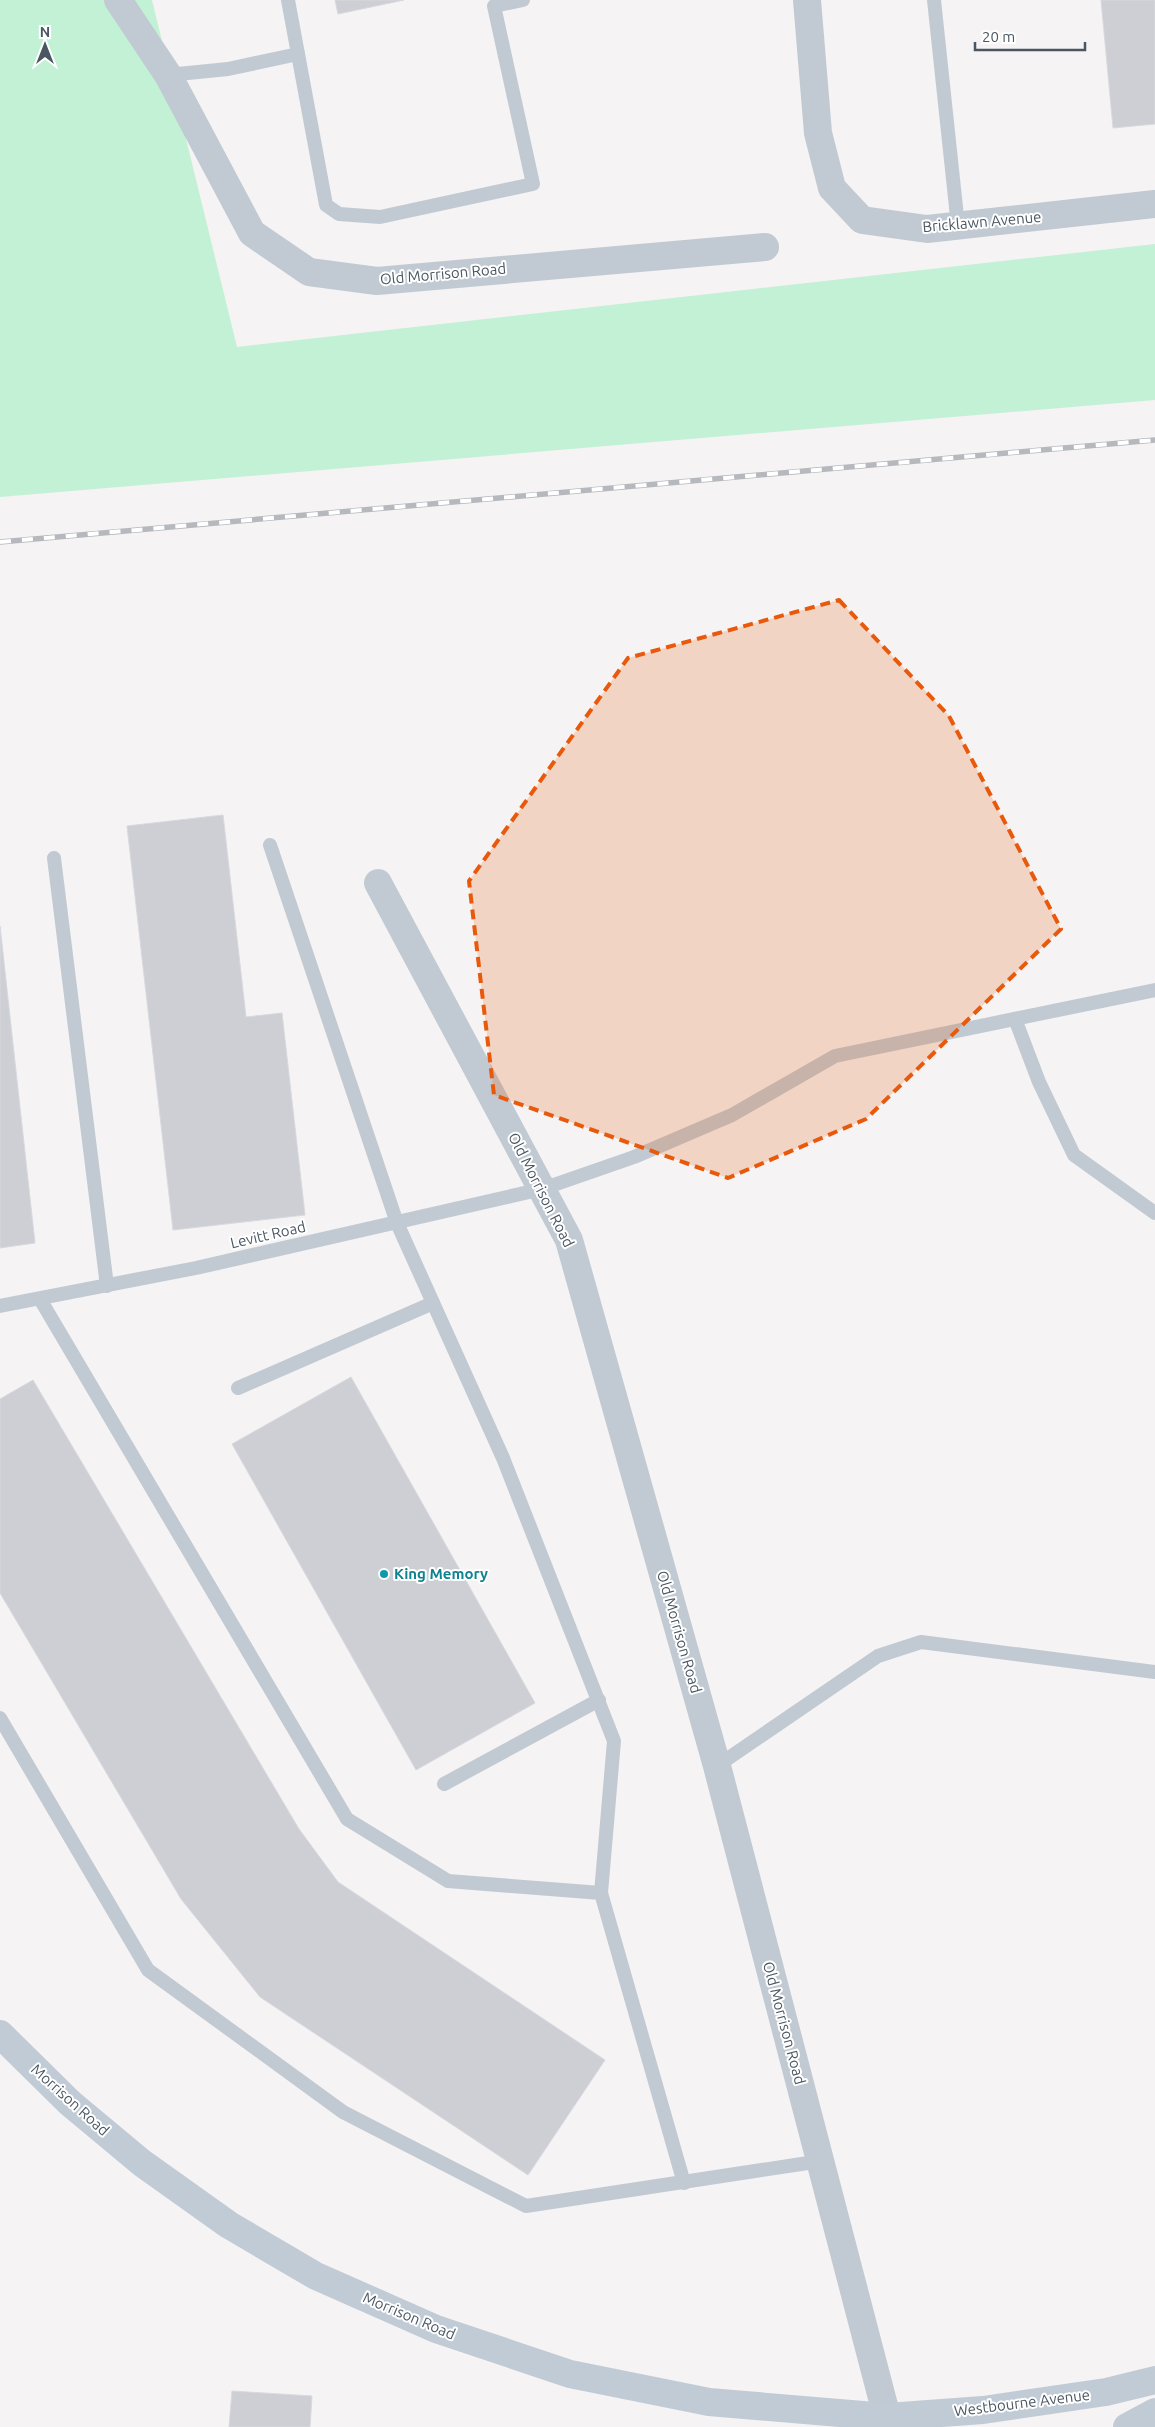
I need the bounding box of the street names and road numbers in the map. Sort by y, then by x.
street label: Bricklawn Avenue [922,208,1042,235]
street label: Old Morrison Road [379,260,507,287]
street label: Old Morrison Road [505,1130,578,1250]
street label: Levitt Road [229,1218,307,1251]
street label: Old Morrison Road [654,1569,705,1695]
street label: Old Morrison Road [760,1960,809,2086]
street label: Morrison Road [28,2060,113,2139]
street label: Morrison Road [360,2288,458,2343]
street label: Westbourne Avenue [953,2386,1091,2419]

